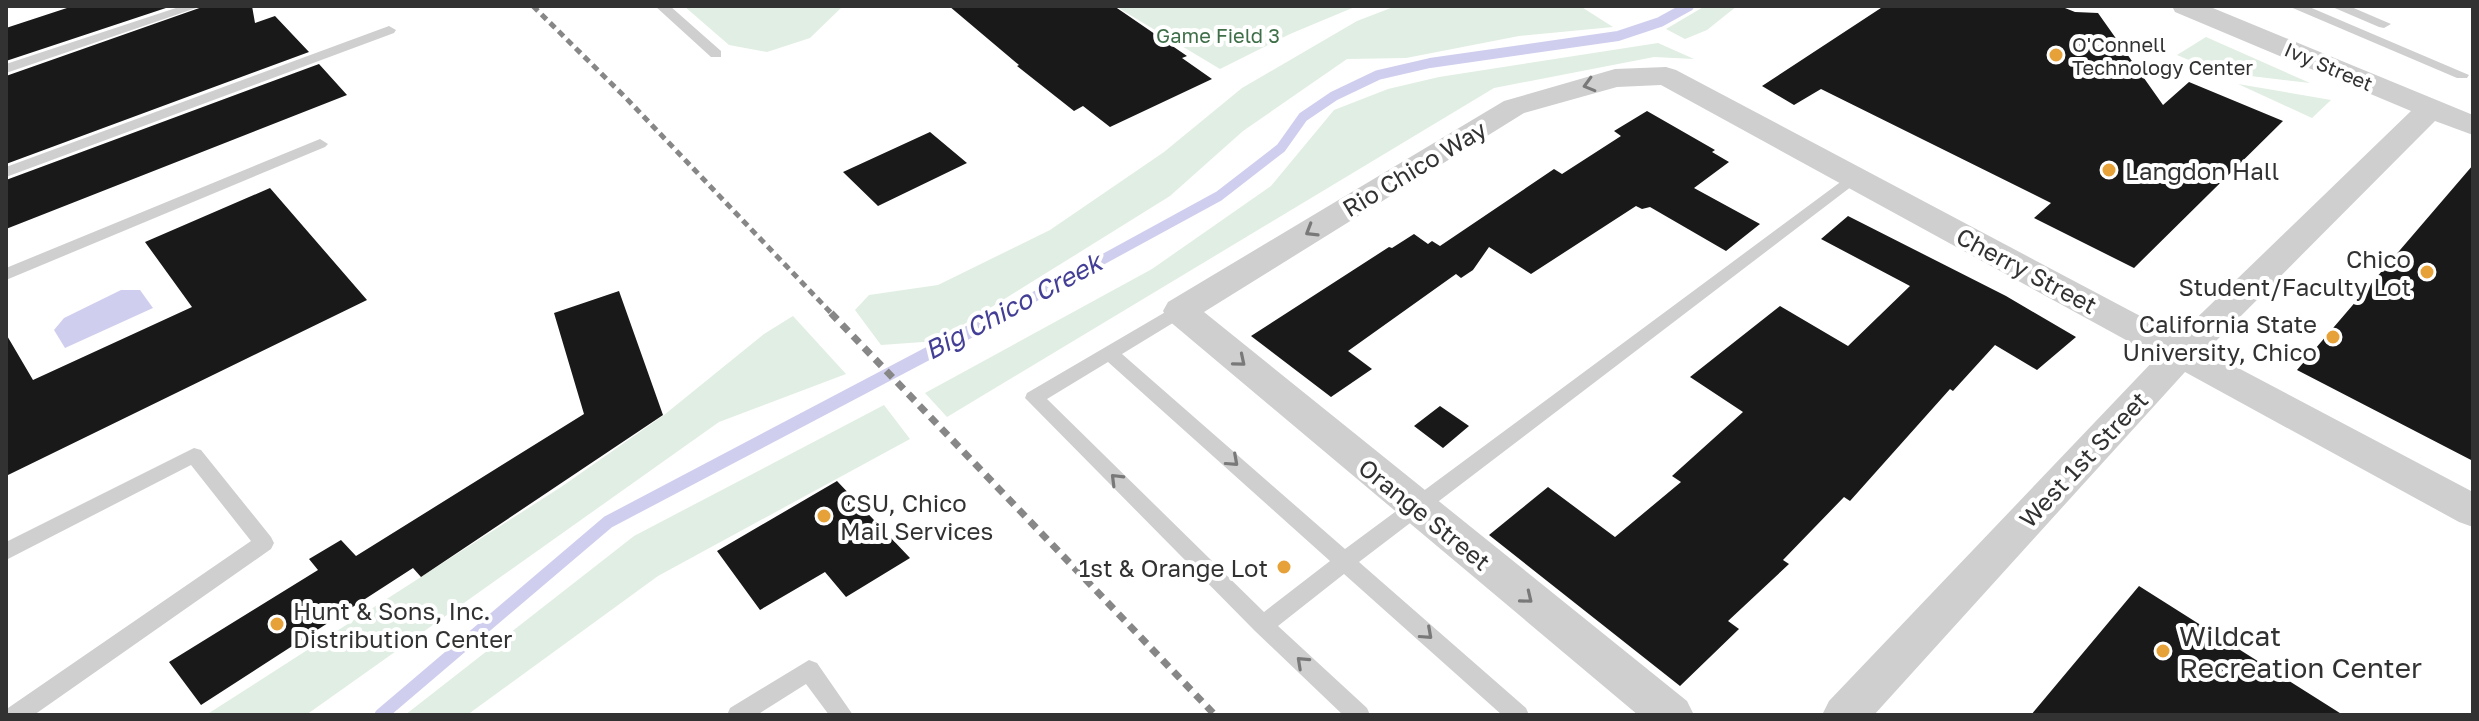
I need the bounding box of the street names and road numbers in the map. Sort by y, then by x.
street label: Ivy Street [2281,37,2377,95]
street label: Rio Chico Way [1337,114,1491,222]
street label: Cherry Street [1952,221,2102,319]
street label: West 1st Street [2013,385,2153,533]
street label: Orange Street [1353,452,1497,576]

